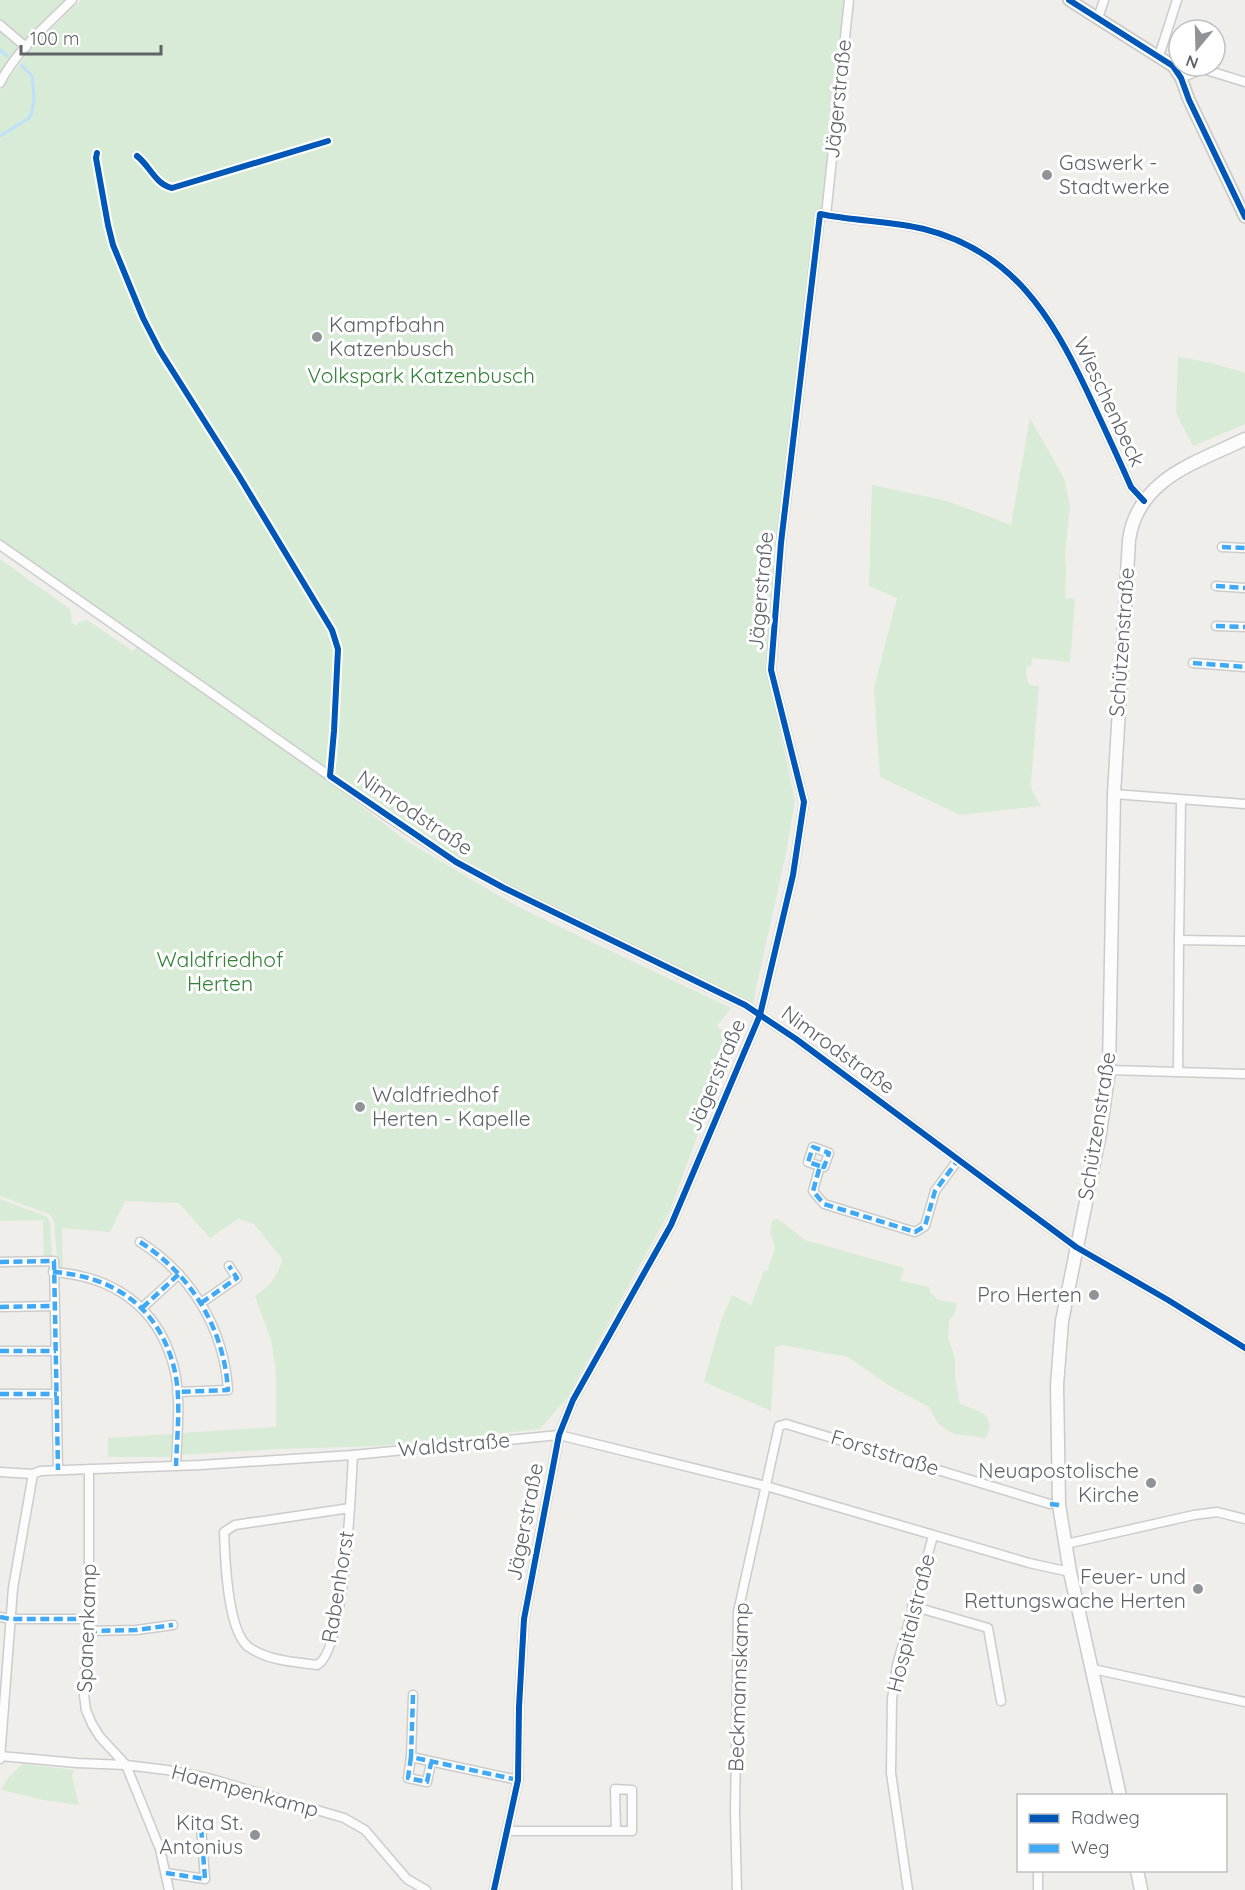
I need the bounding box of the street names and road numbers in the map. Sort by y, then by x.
street label: Jägerstraße [818,38,856,160]
street label: Wieschenbeck [1069,333,1151,471]
street label: Jägerstraße [742,530,778,652]
street label: Schützenstraße [1103,566,1139,717]
street label: Nimrodstraße [353,764,478,860]
street label: Nimrodstraße [777,999,900,1099]
street label: Jägerstraße [680,1015,750,1135]
street label: Schützenstraße [1071,1050,1121,1202]
street label: Forststraße [828,1423,943,1481]
street label: Waldstraße [397,1426,511,1462]
street label: Jägerstraße [500,1461,548,1583]
street label: Rabenhorst [315,1529,359,1645]
street label: Hospitalstraße [880,1551,940,1695]
street label: Spanenkamp [71,1563,101,1693]
street label: Beckmannskamp [722,1602,754,1772]
street label: Haempenkamp [169,1758,322,1822]

